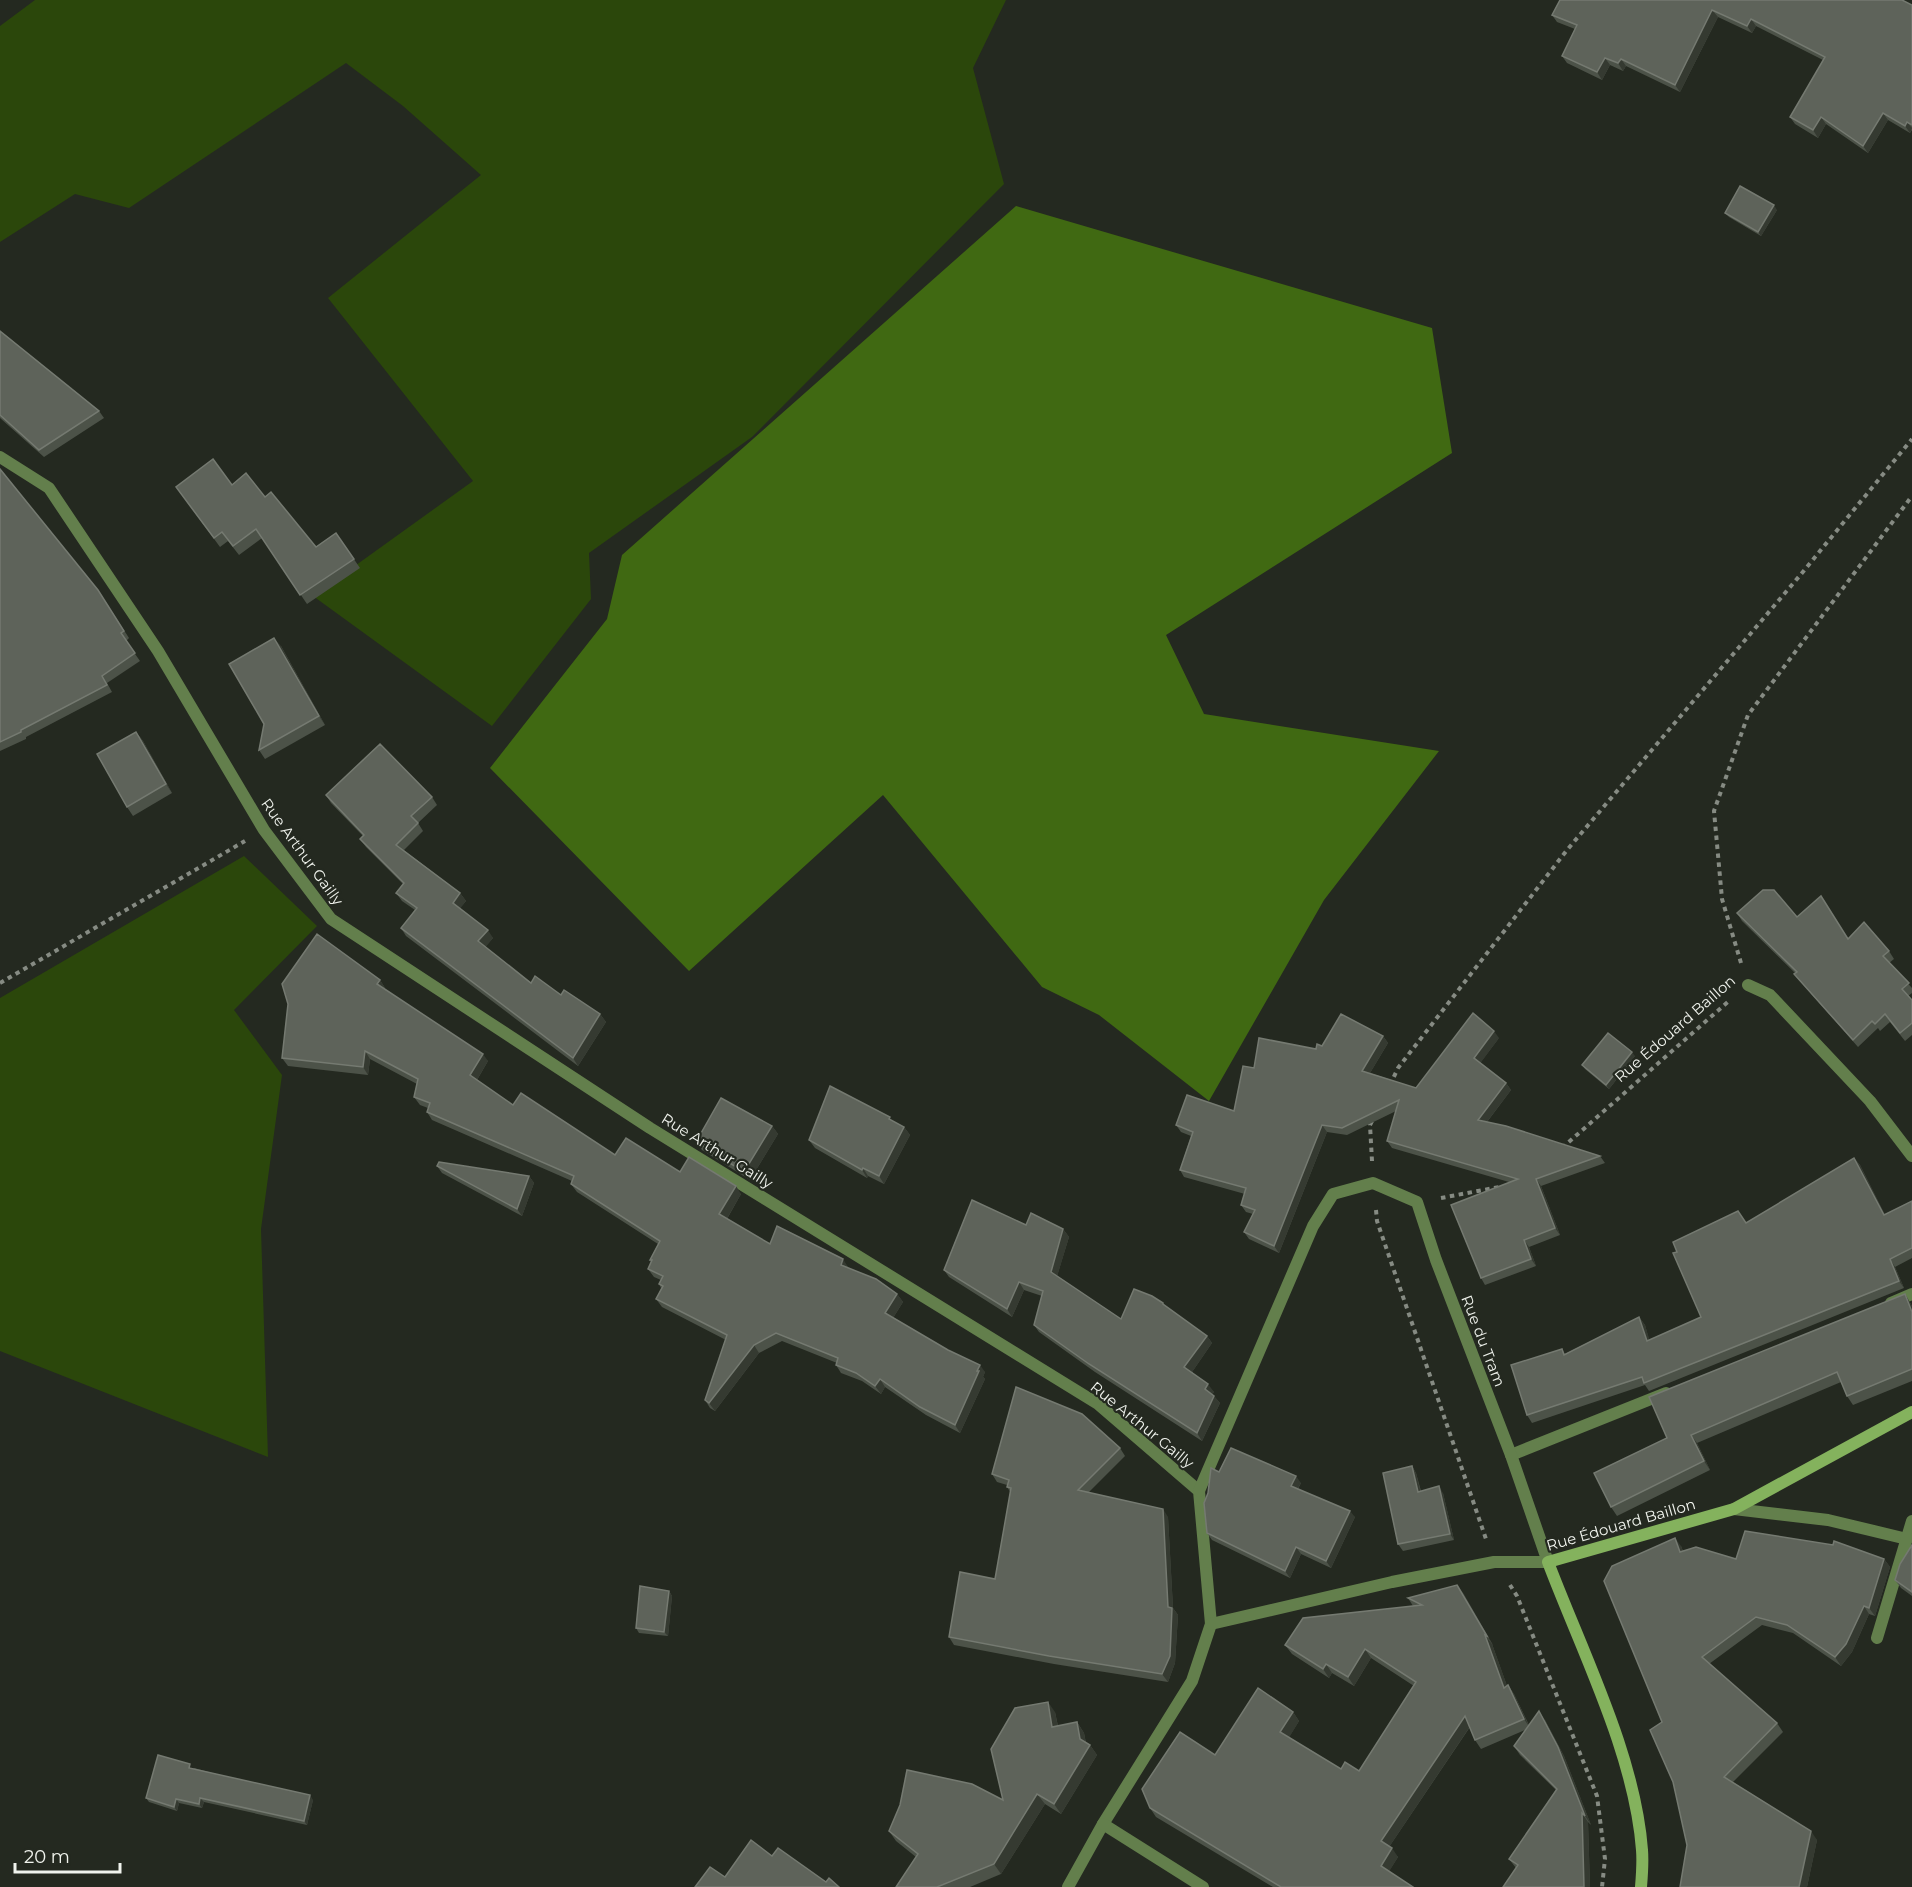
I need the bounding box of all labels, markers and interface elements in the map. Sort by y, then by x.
street label: Rue Arthur Gailly [257,794,348,910]
street label: Rue Édouard Baillon [1610,971,1739,1086]
street label: Rue Arthur Gailly [658,1109,777,1193]
street label: Rue du Tram [1457,1292,1510,1389]
street label: Rue Arthur Gailly [1087,1377,1199,1473]
street label: Rue Édouard Baillon [1544,1494,1698,1555]
scale bar [15,1836,120,1874]
text: 20 m [24,1846,70,1868]

